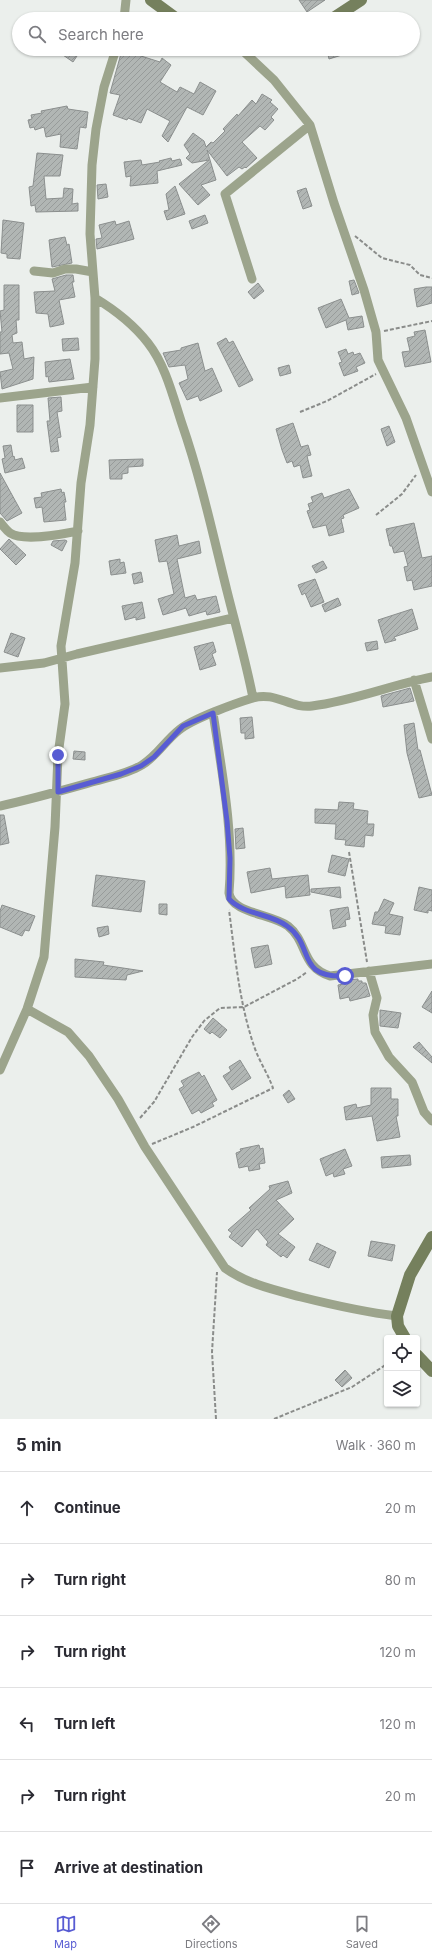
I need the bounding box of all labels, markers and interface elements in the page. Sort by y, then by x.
search box [12,12,420,56]
icon: search [26,23,48,45]
text: Search here [58,25,144,44]
route end [49,746,67,764]
route start [336,967,354,985]
map controls [384,1335,420,1407]
button: locate [384,1335,420,1371]
button: layers [384,1371,420,1407]
text: 5 min [16,1435,62,1455]
text: Walk · 360 m [336,1437,416,1453]
icon: ahead [16,1497,38,1519]
text: Continue [54,1498,121,1517]
text: 20 m [385,1500,416,1516]
icon: right [16,1569,38,1591]
text: Turn right [54,1570,126,1589]
text: 80 m [385,1572,416,1588]
icon: right [16,1641,38,1663]
text: Turn right [54,1642,126,1661]
text: 120 m [380,1644,416,1660]
icon: left [16,1713,38,1735]
text: Turn left [54,1714,115,1733]
text: 120 m [380,1716,416,1732]
icon: right [16,1785,38,1807]
text: Turn right [54,1786,126,1805]
text: 20 m [385,1788,416,1804]
icon: arrive [16,1857,38,1879]
text: Arrive at destination [54,1858,203,1877]
tab: Map [54,1913,77,1951]
tab: Directions [185,1913,238,1951]
tab: Saved [346,1913,378,1951]

